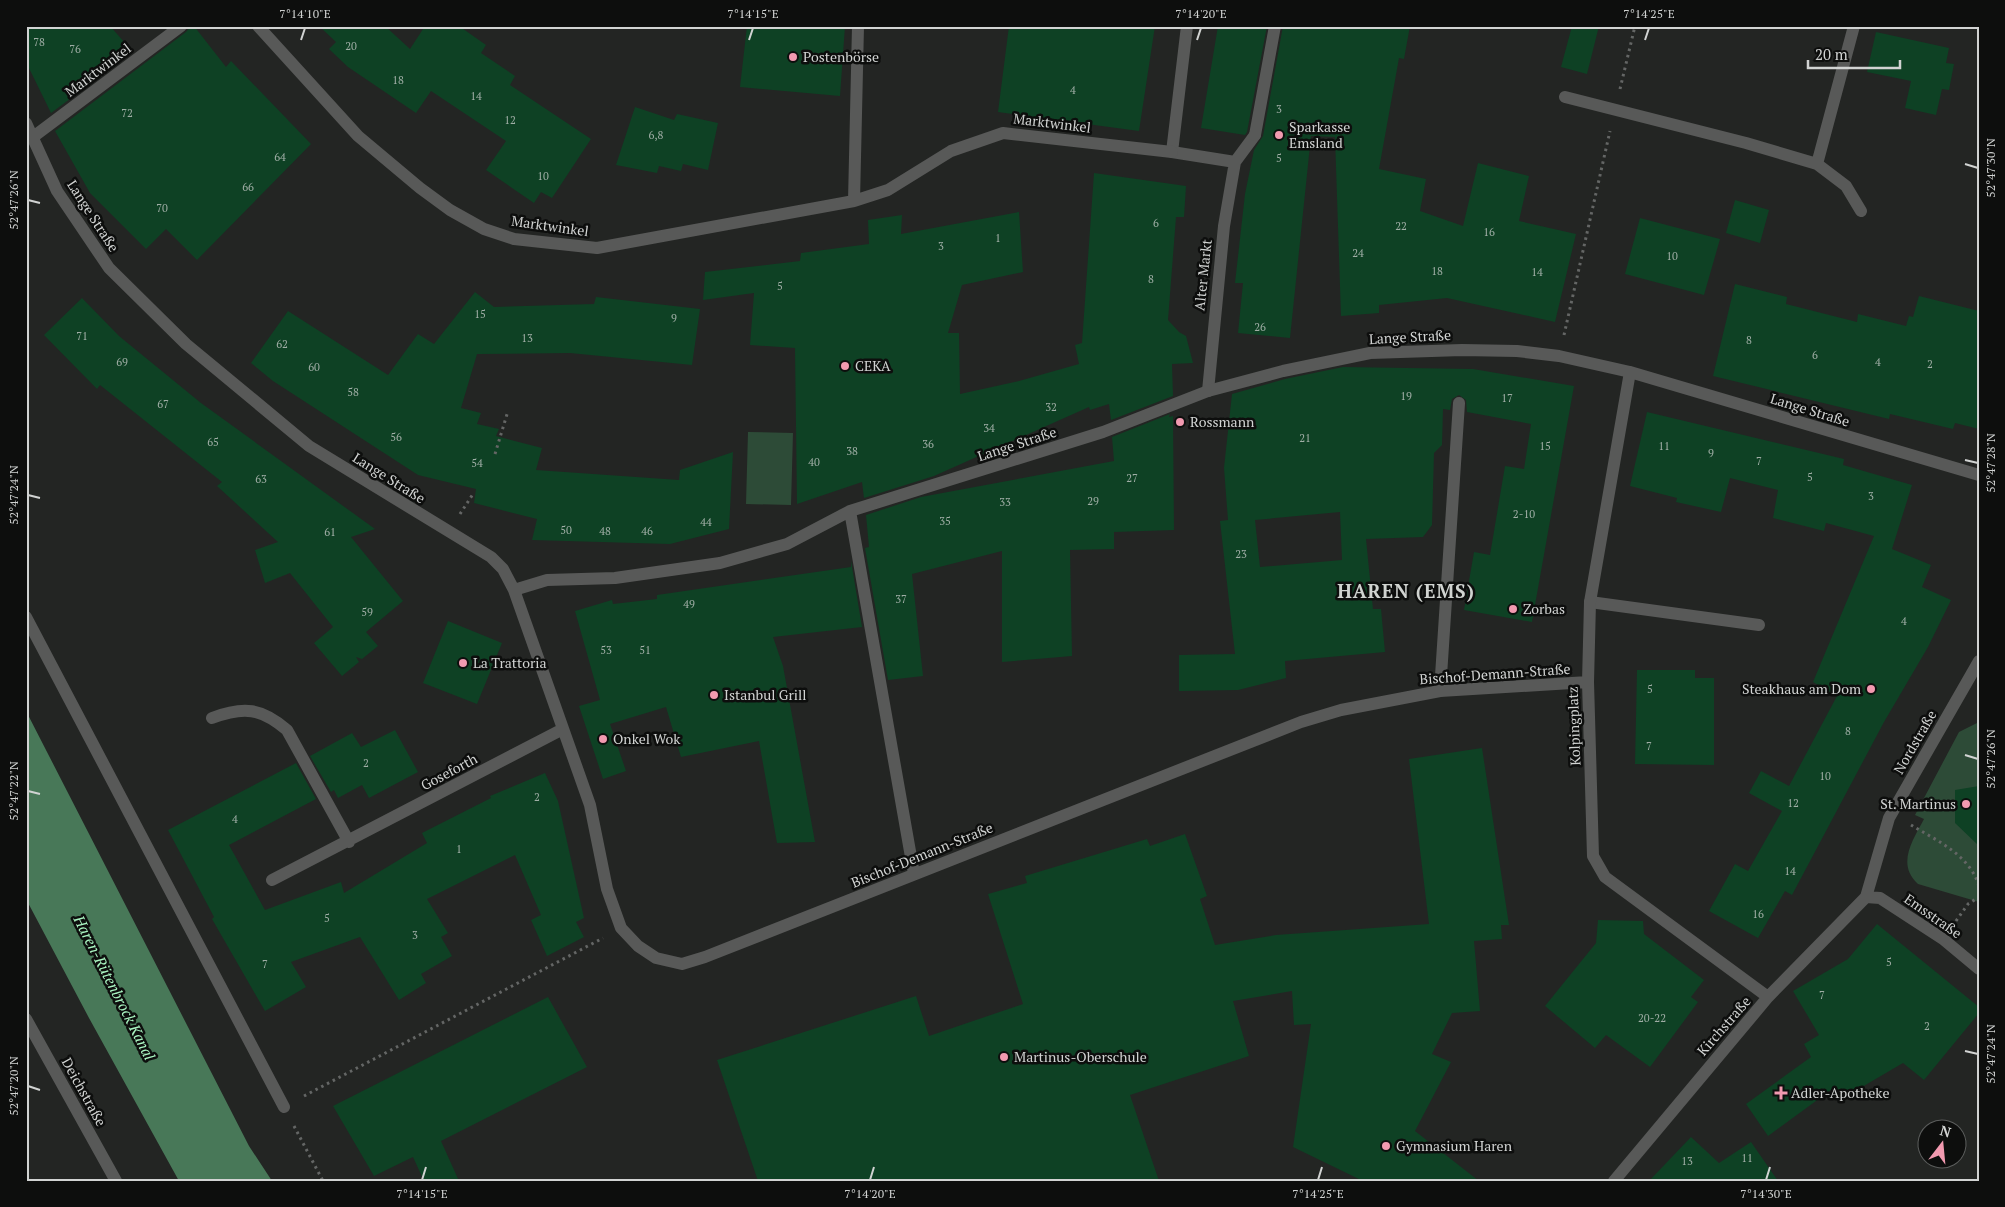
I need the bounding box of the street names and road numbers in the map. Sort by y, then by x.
street label: Marktwinkel [61,39,135,101]
street label: Marktwinkel [1012,108,1092,137]
street label: Lange Straße [63,176,124,255]
street label: Marktwinkel [510,211,590,240]
street label: Alter Markt [1189,237,1216,312]
street label: Lange Straße [1369,325,1451,348]
street label: Lange Straße [1768,388,1852,431]
street label: Lange Straße [975,422,1059,465]
street label: Lange Straße [349,448,429,507]
street label: Bischof-Demann-Straße [1419,659,1571,688]
street label: Kolpingplatz [1563,686,1584,766]
street label: Nordstraße [1889,706,1940,777]
street label: Goseforth [417,749,480,794]
street label: Bischof-Demann-Straße [848,817,996,892]
street label: Emsstraße [1901,889,1966,942]
street label: Kirchstraße [1692,992,1755,1059]
street label: Deichstraße [58,1054,111,1129]

